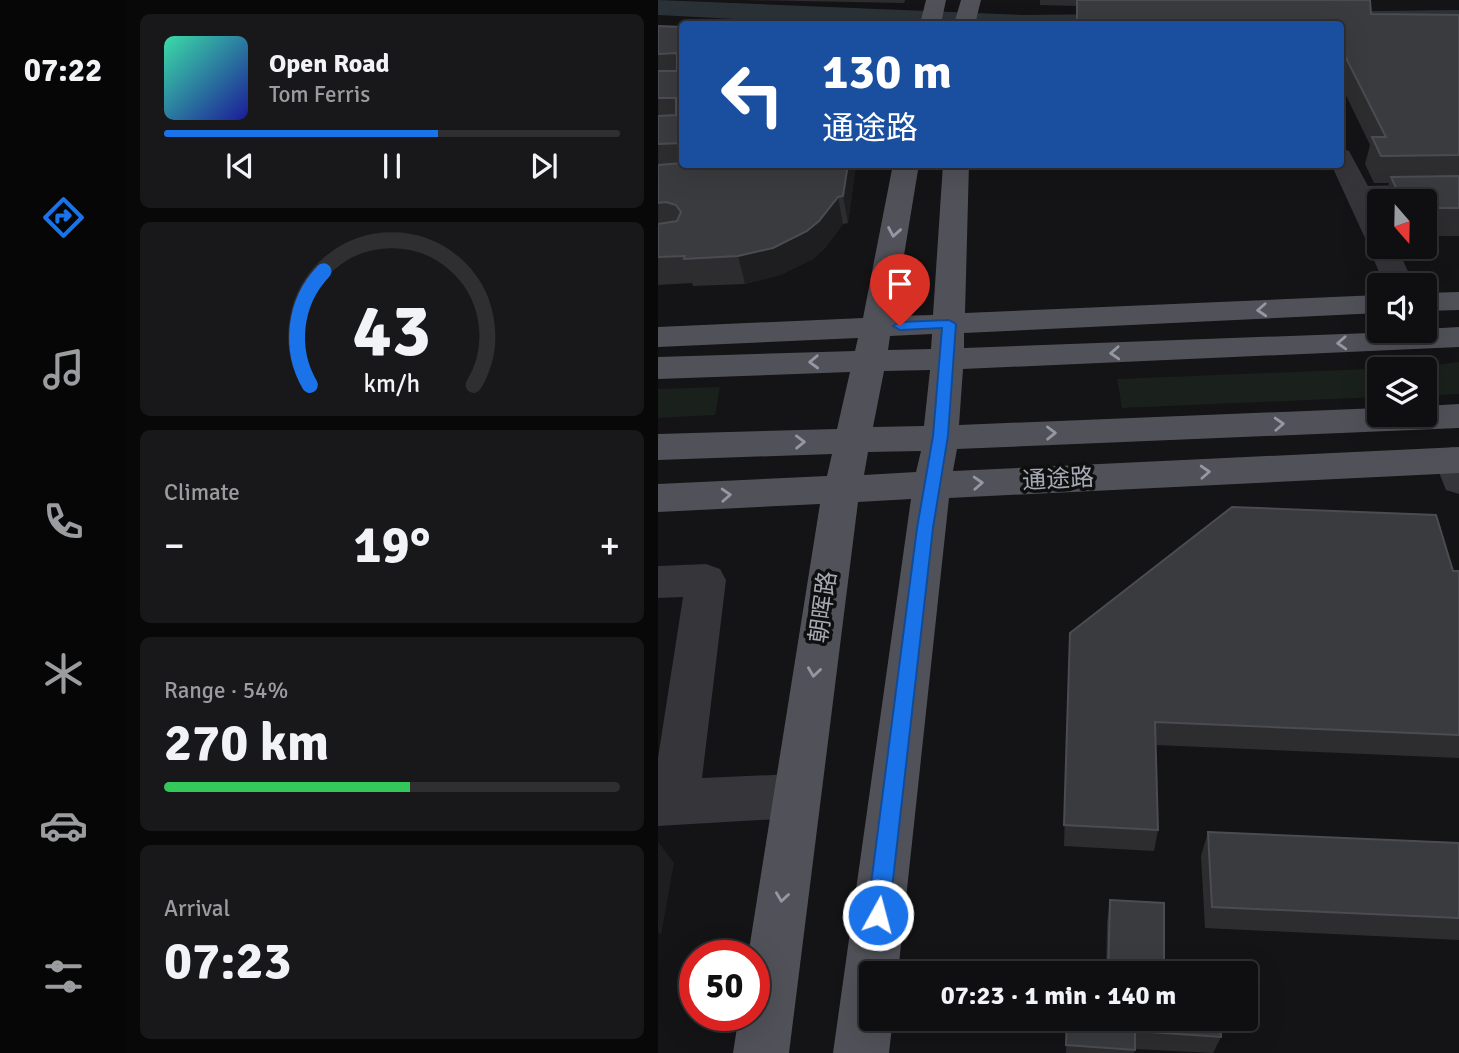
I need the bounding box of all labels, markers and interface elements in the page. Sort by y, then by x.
text: 130 m [822,42,952,102]
text: Open Road [269,48,390,80]
icon: left [707,49,798,140]
text: 07:22 [24,51,102,90]
text: Tom Ferris [269,80,370,109]
text: 通途路 [822,109,918,148]
icon: previous [221,147,259,185]
icon: pause [373,147,411,185]
icon: next [525,147,563,185]
north arrow [1367,189,1437,259]
map controls [1367,189,1437,427]
icon: directions [39,193,88,242]
one-way arrow [887,226,902,238]
pin [870,254,930,326]
icon: arrive [881,265,919,303]
button: sound [1367,273,1437,343]
text: 43 [353,287,431,376]
one-way arrow [1256,302,1267,317]
one-way arrow [1336,335,1347,350]
icon: music [39,345,88,394]
one-way arrow [1109,345,1120,360]
one-way arrow [808,354,819,369]
button: layers [1367,357,1437,427]
text: km/h [364,367,420,398]
one-way arrow [1274,417,1285,432]
one-way arrow [1046,426,1057,441]
one-way arrow [795,434,805,450]
street label: 通途路 [1021,462,1095,496]
one-way arrow [1200,465,1211,480]
one-way arrow [973,475,984,490]
text: Climate [164,478,240,507]
one-way arrow [721,488,732,503]
icon: phone [39,497,88,546]
text: 19° [354,513,430,577]
text: − [164,522,185,569]
text: + [599,522,620,569]
street label: 朝晖路 [803,569,843,645]
icon: climate [39,649,88,698]
one-way arrow [806,666,821,678]
text: Range · 54% [164,676,288,705]
text: 270 km [164,711,329,775]
icon: car [39,801,88,850]
position arrow [841,878,915,952]
one-way arrow [775,892,790,903]
text: Arrival [164,894,230,923]
text: 07:23 [164,929,292,993]
speed limit sign: 50 [679,940,770,1031]
icon: filters [39,952,88,1001]
text: 07:23 · 1 min · 140 m [941,980,1176,1012]

